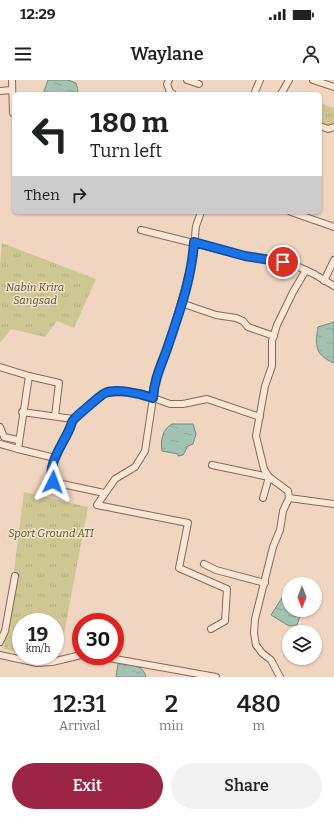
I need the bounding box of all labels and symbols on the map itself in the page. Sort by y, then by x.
pin [266,245,300,279]
park label: Nabin Krira Sangsad [6,281,64,307]
position arrow [32,461,74,503]
park label: Sport Ground ATI [8,527,95,540]
north arrow [282,577,322,617]
speed limit sign: 30 [72,613,124,665]

